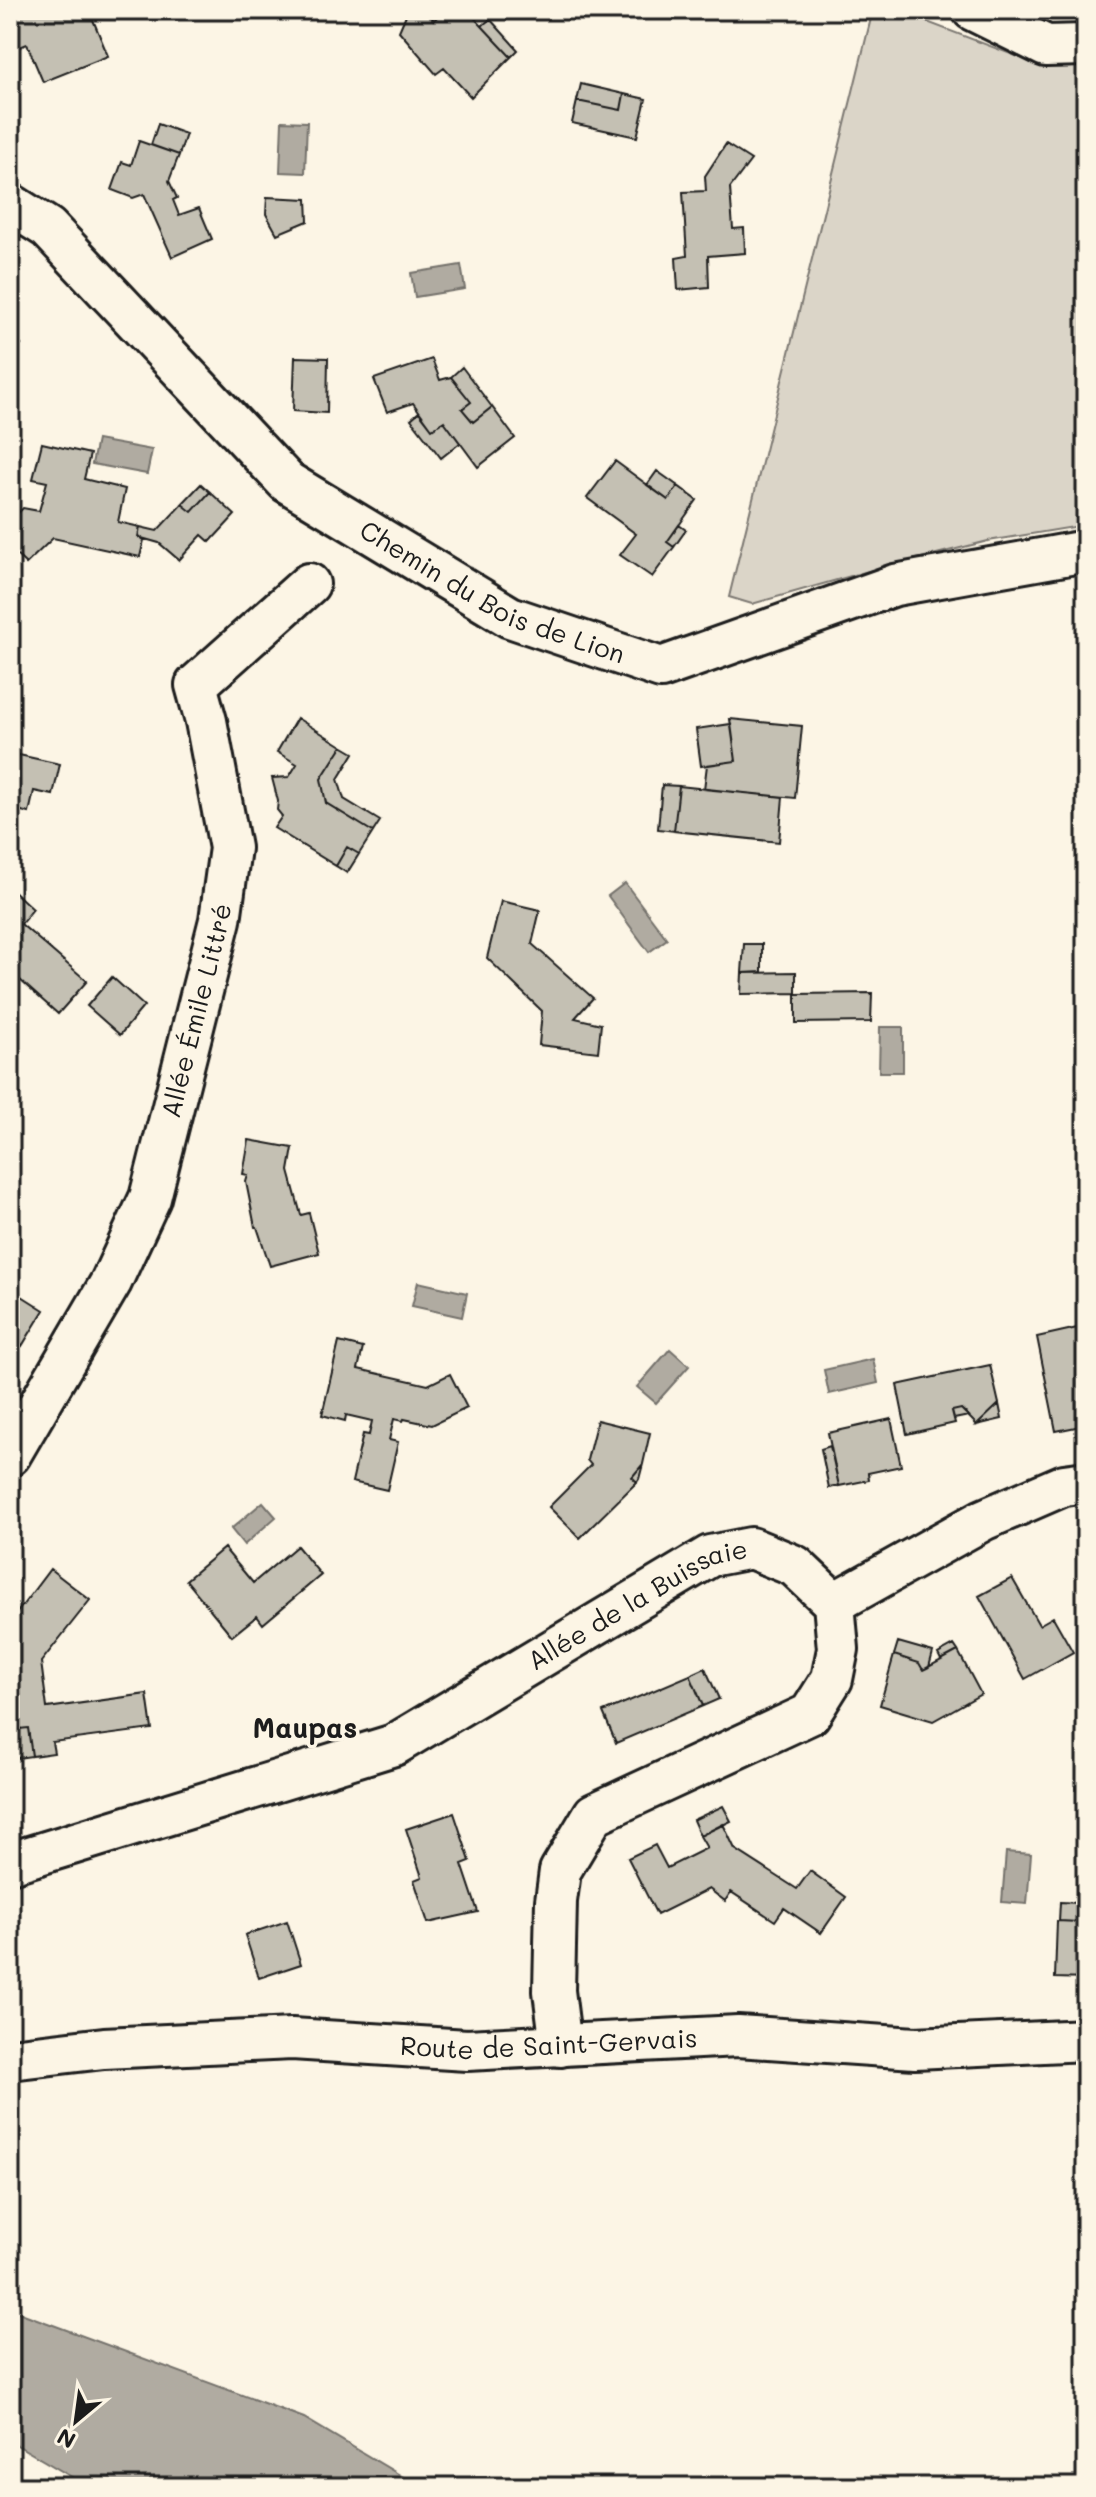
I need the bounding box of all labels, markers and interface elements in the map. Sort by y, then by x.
street label: Chemin du Bois de Lion [354,512,629,671]
street label: Allée Émile Littré [153,901,238,1121]
street label: Allée de la Buissaie [521,1531,750,1677]
district label: Maupas [253,1709,357,1745]
street label: Route de Saint-Gervais [399,2020,698,2066]
north arrow [36,2381,116,2461]
text: N [52,2422,80,2456]

